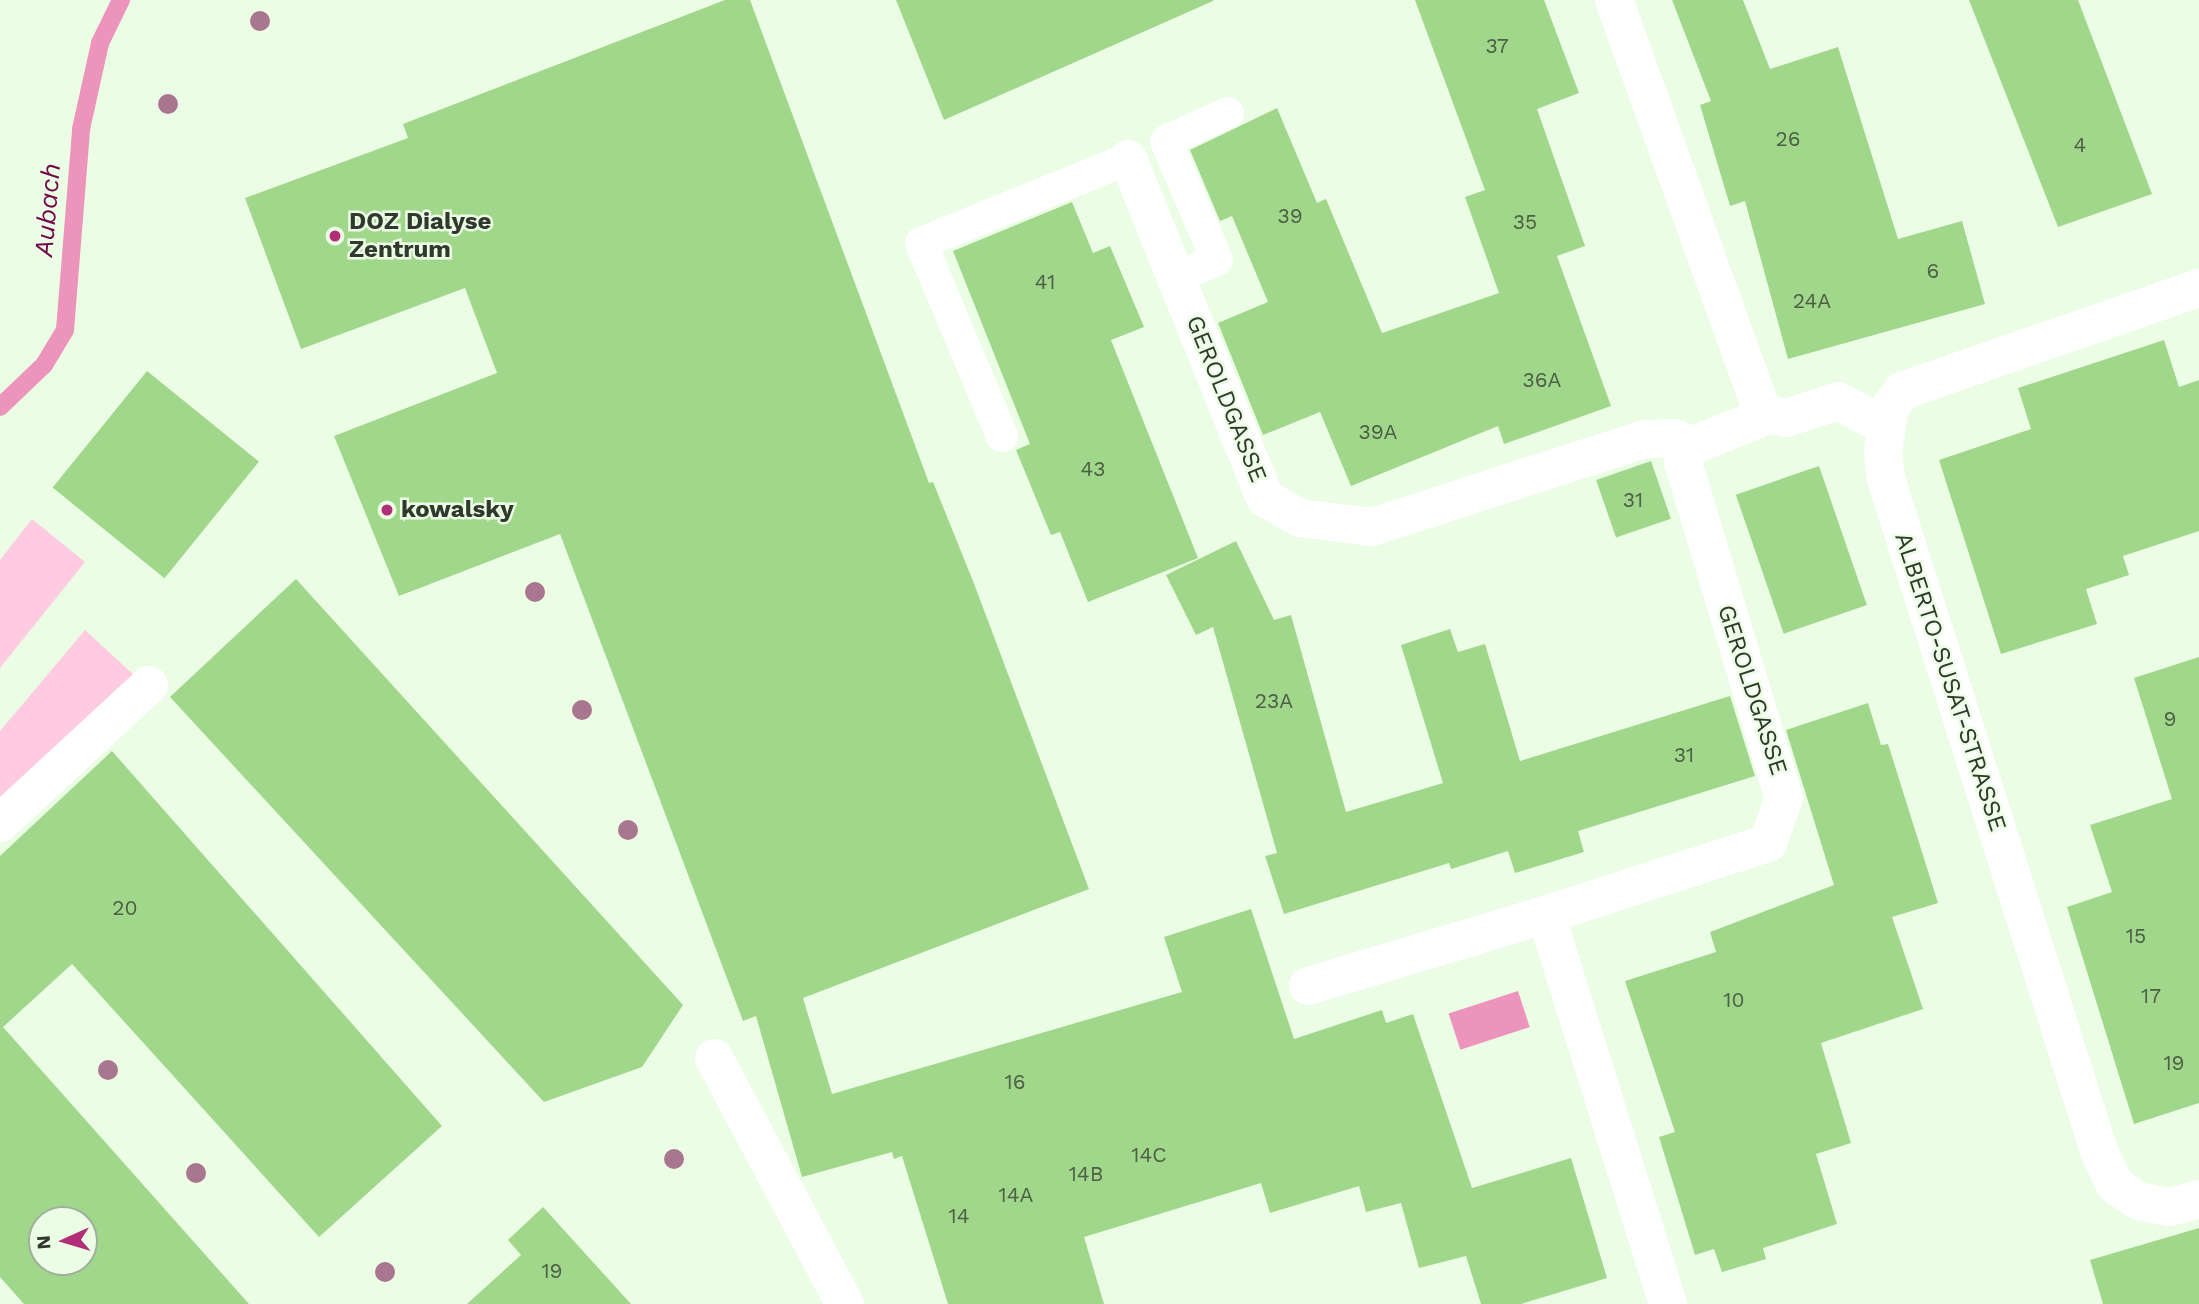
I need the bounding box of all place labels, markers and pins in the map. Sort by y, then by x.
place label: DOZ Dialyse Zentrum [349,208,491,264]
marker: DOZ Dialyse Zentrum [327,228,343,244]
place label: kowalsky [401,496,514,524]
marker: kowalsky [379,502,395,518]

